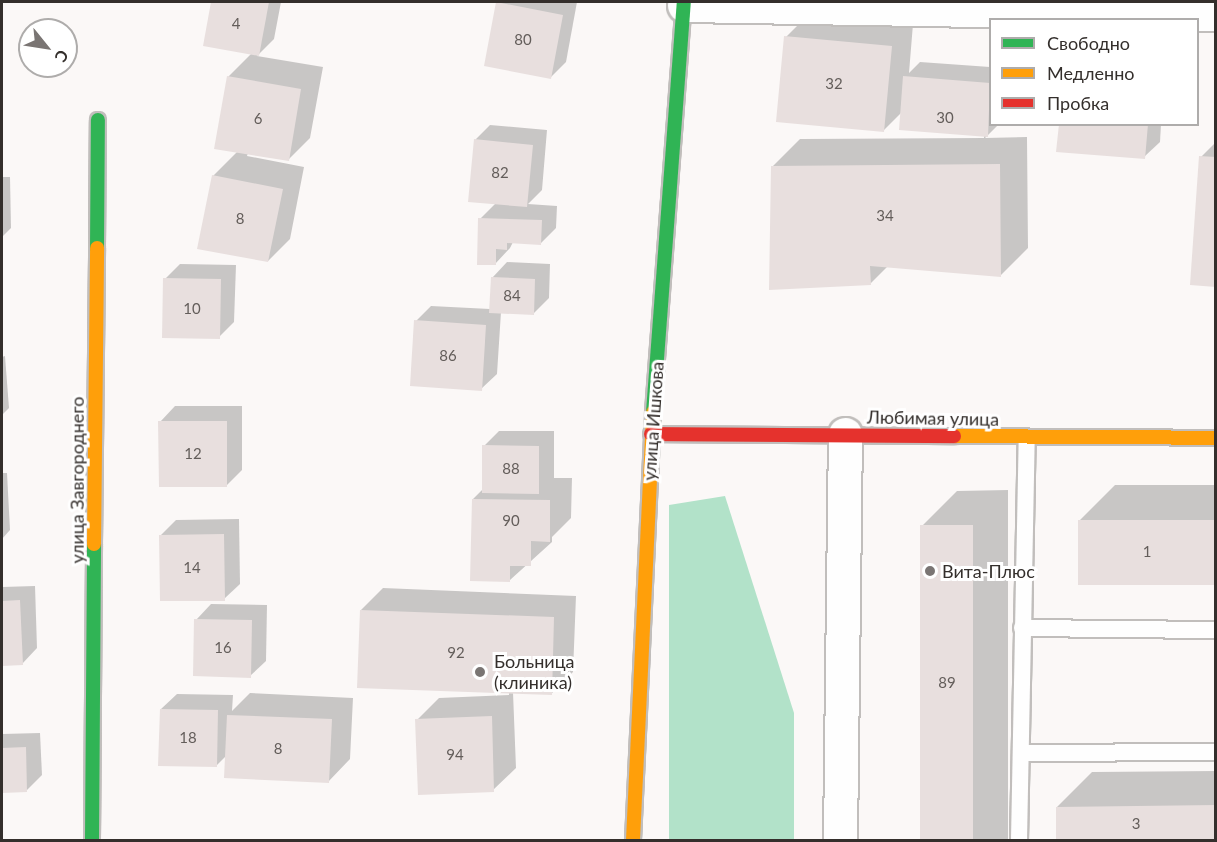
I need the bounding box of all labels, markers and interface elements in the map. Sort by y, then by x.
house number: 4 [232,15,240,33]
north arrow [18,18,78,78]
legend [989,18,1199,126]
house number: 80 [514,31,532,49]
text: Свободно [1047,32,1130,54]
text: С [51,47,73,66]
text: Медленно [1047,62,1135,84]
house number: 32 [825,75,843,93]
text: Пробка [1047,92,1109,114]
house number: 30 [936,109,954,127]
house number: 6 [254,110,262,128]
house number: 82 [491,164,509,182]
house number: 34 [876,207,894,225]
house number: 8 [236,210,244,228]
house number: 84 [503,287,521,305]
house number: 10 [183,300,201,318]
house number: 86 [439,347,457,365]
street label: улица Ишкова [638,361,668,481]
street label: улица Завгороднего [66,397,88,563]
street label: Любимая улица [867,406,999,430]
house number: 12 [184,445,202,463]
house number: 88 [502,460,520,478]
house number: 90 [502,512,520,530]
house number: 1 [1143,543,1151,561]
house number: 14 [183,559,201,577]
place label: Вита-Плюс [942,560,1035,582]
marker: Вита-Плюс [923,564,937,578]
house number: 16 [214,639,232,657]
house number: 92 [447,644,465,662]
place label: Больница (клиника) [494,651,575,694]
marker: Больница (клиника) [471,663,489,681]
house number: 89 [938,674,956,692]
house number: 18 [179,729,197,747]
house number: 8 [274,740,282,758]
house number: 94 [446,746,464,764]
house number: 3 [1132,815,1140,833]

